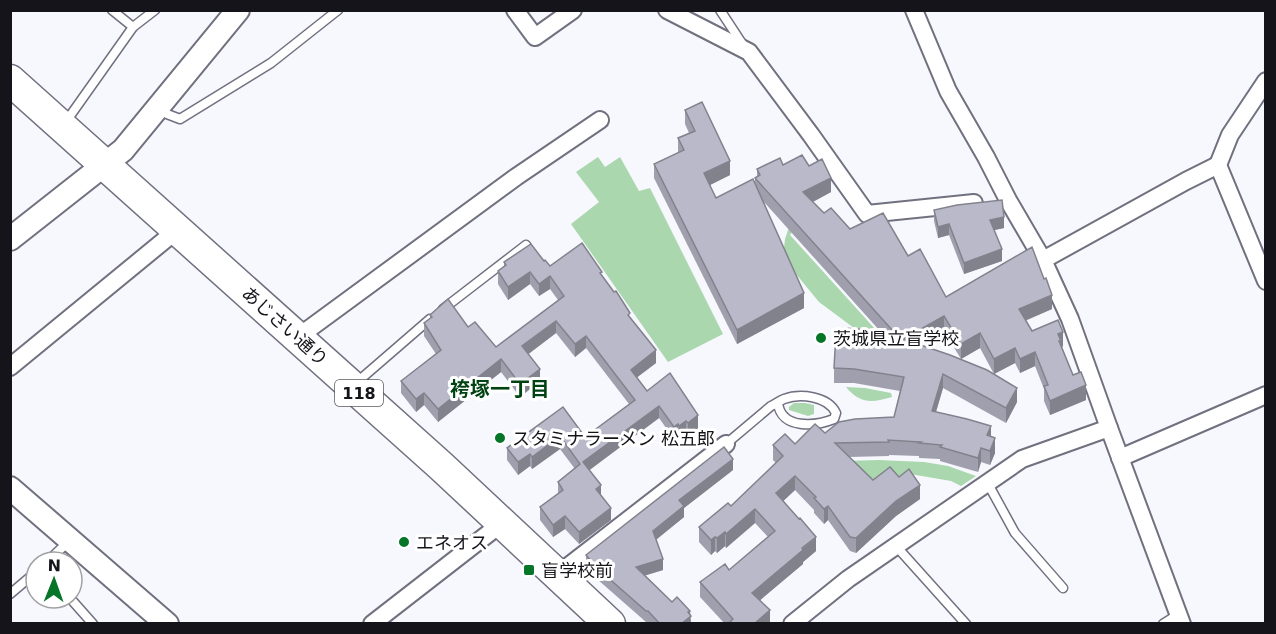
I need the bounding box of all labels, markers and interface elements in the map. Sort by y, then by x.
street label: あじさい通り [238,282,332,370]
place label: 茨城県立盲学校 [833,328,959,349]
marker: 茨城県立盲学校 [814,331,828,345]
district label: 袴塚一丁目 [450,377,550,401]
road number: 118 [335,380,383,406]
place label: スタミナラーメン 松五郎 [512,428,715,449]
marker: スタミナラーメン 松五郎 [493,431,507,445]
place label: エネオス [416,532,488,553]
marker: エネオス [397,535,411,549]
north arrow [24,550,84,610]
text: N [47,556,61,575]
place label: 盲学校前 [541,560,613,581]
marker: 盲学校前 [522,563,536,577]

